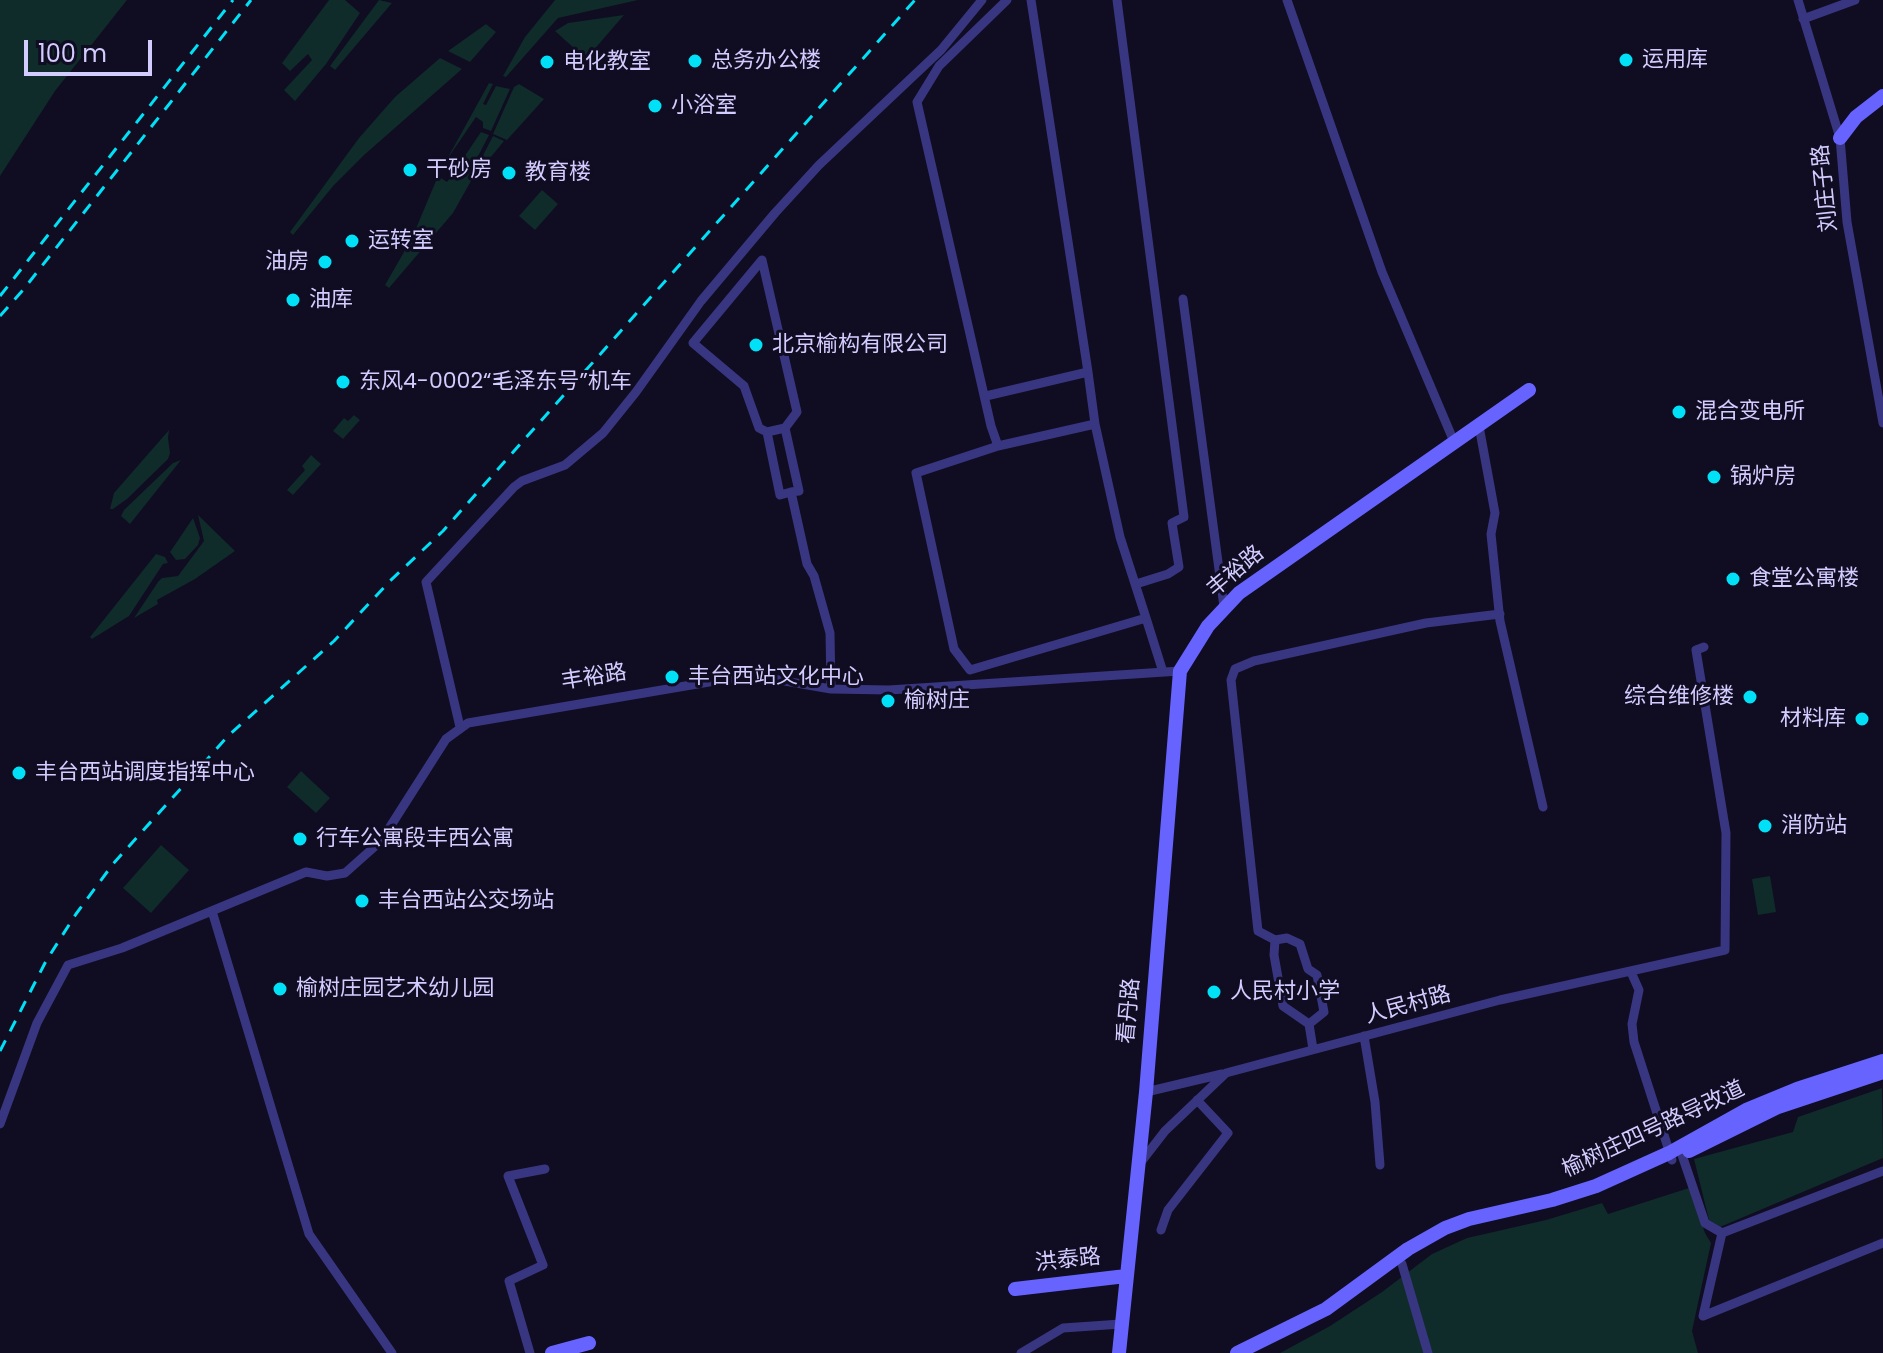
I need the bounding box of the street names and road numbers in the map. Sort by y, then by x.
street label: 刘庄子路 [1808,143,1844,233]
street label: 丰裕路 [1202,541,1270,603]
street label: 丰裕路 [559,660,629,696]
street label: 看丹路 [1114,977,1146,1045]
street label: 人民村路 [1362,982,1454,1030]
street label: 榆树庄四号路导改道 [1559,1076,1749,1184]
street label: 洪泰路 [1034,1244,1102,1278]

